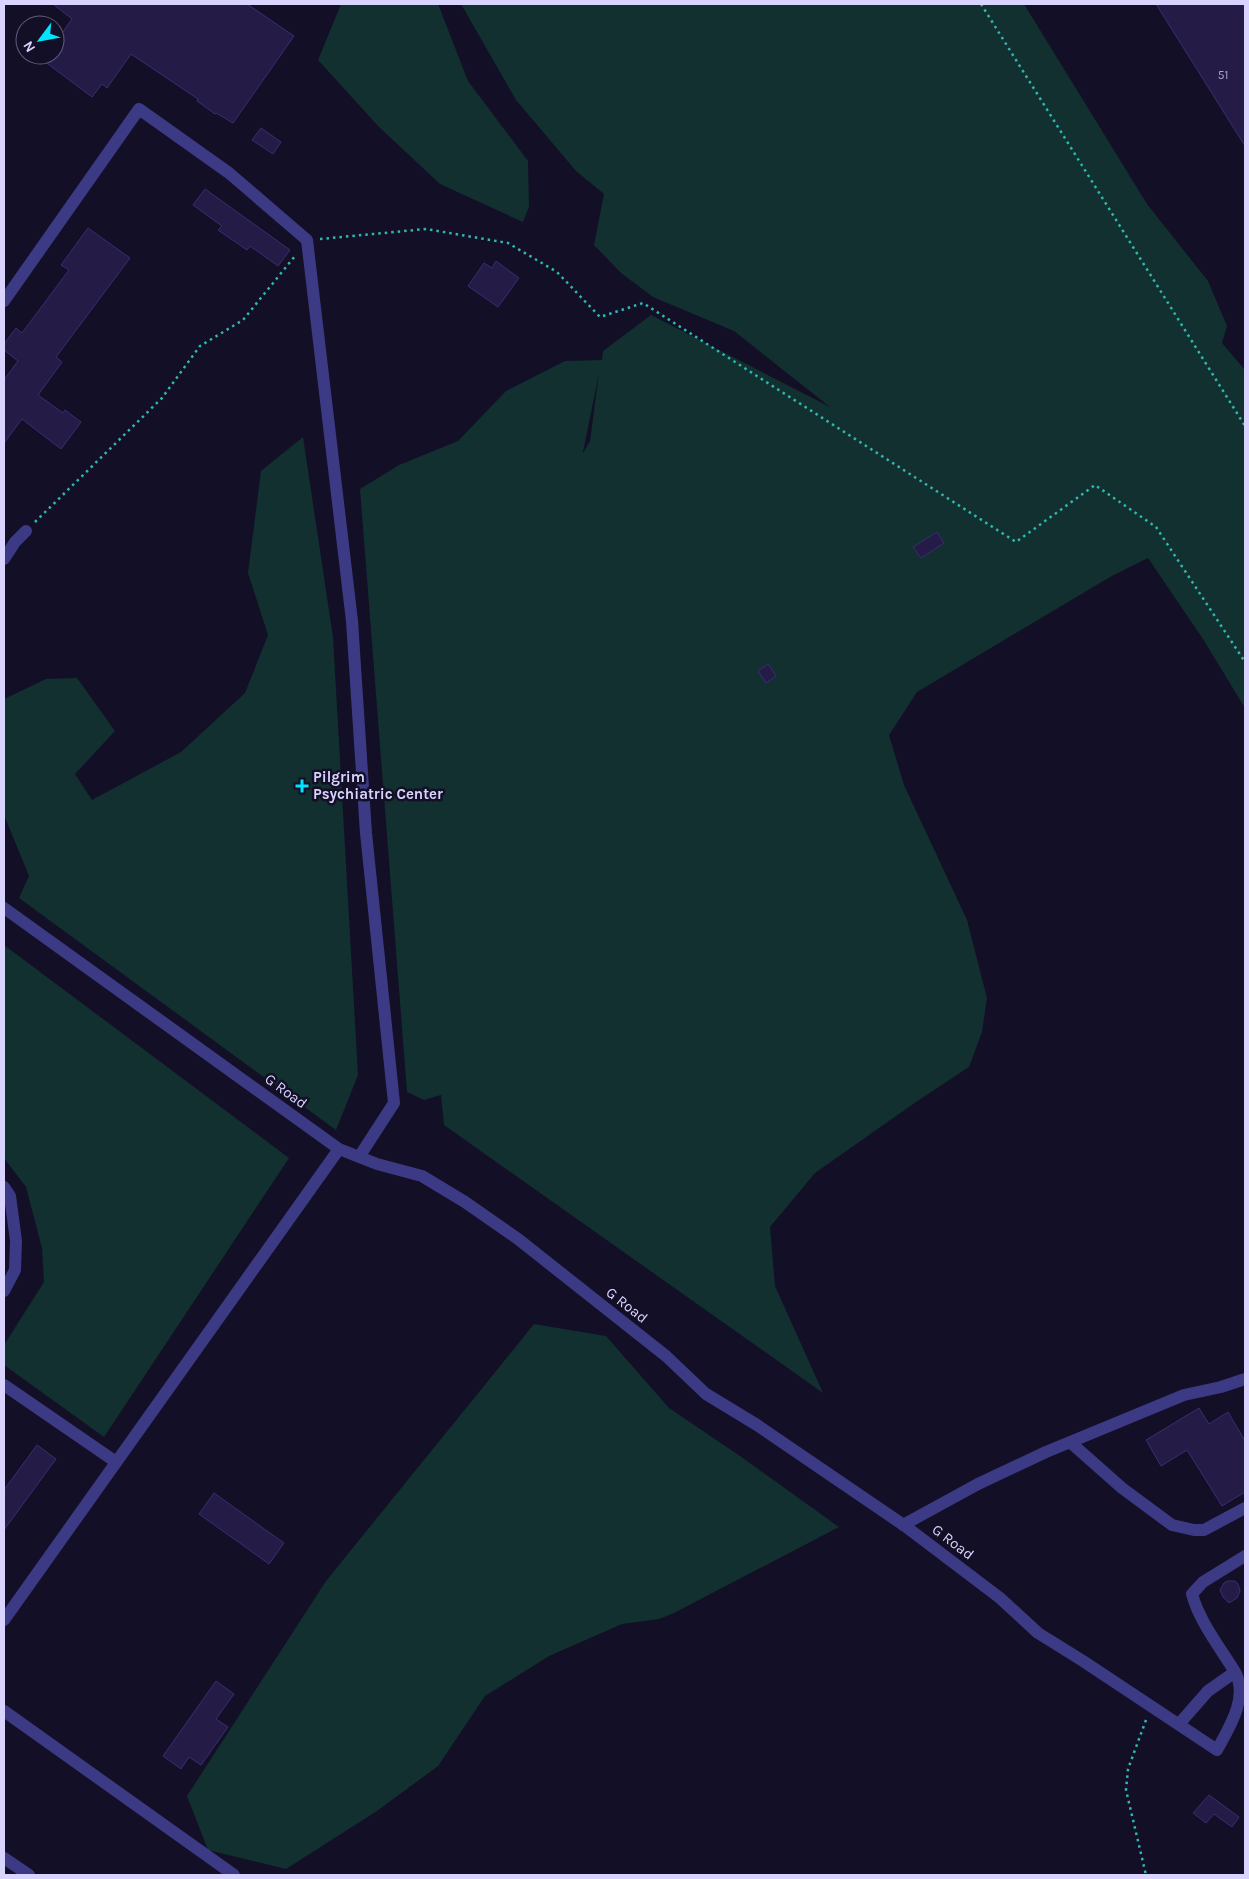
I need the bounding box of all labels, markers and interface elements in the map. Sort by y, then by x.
north arrow [15,15,65,65]
text: N [20,38,39,55]
house number: 51 [1218,68,1228,82]
place label: Pilgrim Psychiatric Center [313,768,443,803]
marker: Pilgrim Psychiatric Center [295,779,309,793]
street label: G Road [261,1070,311,1112]
street label: G Road [603,1283,651,1327]
street label: G Road [929,1520,977,1564]

